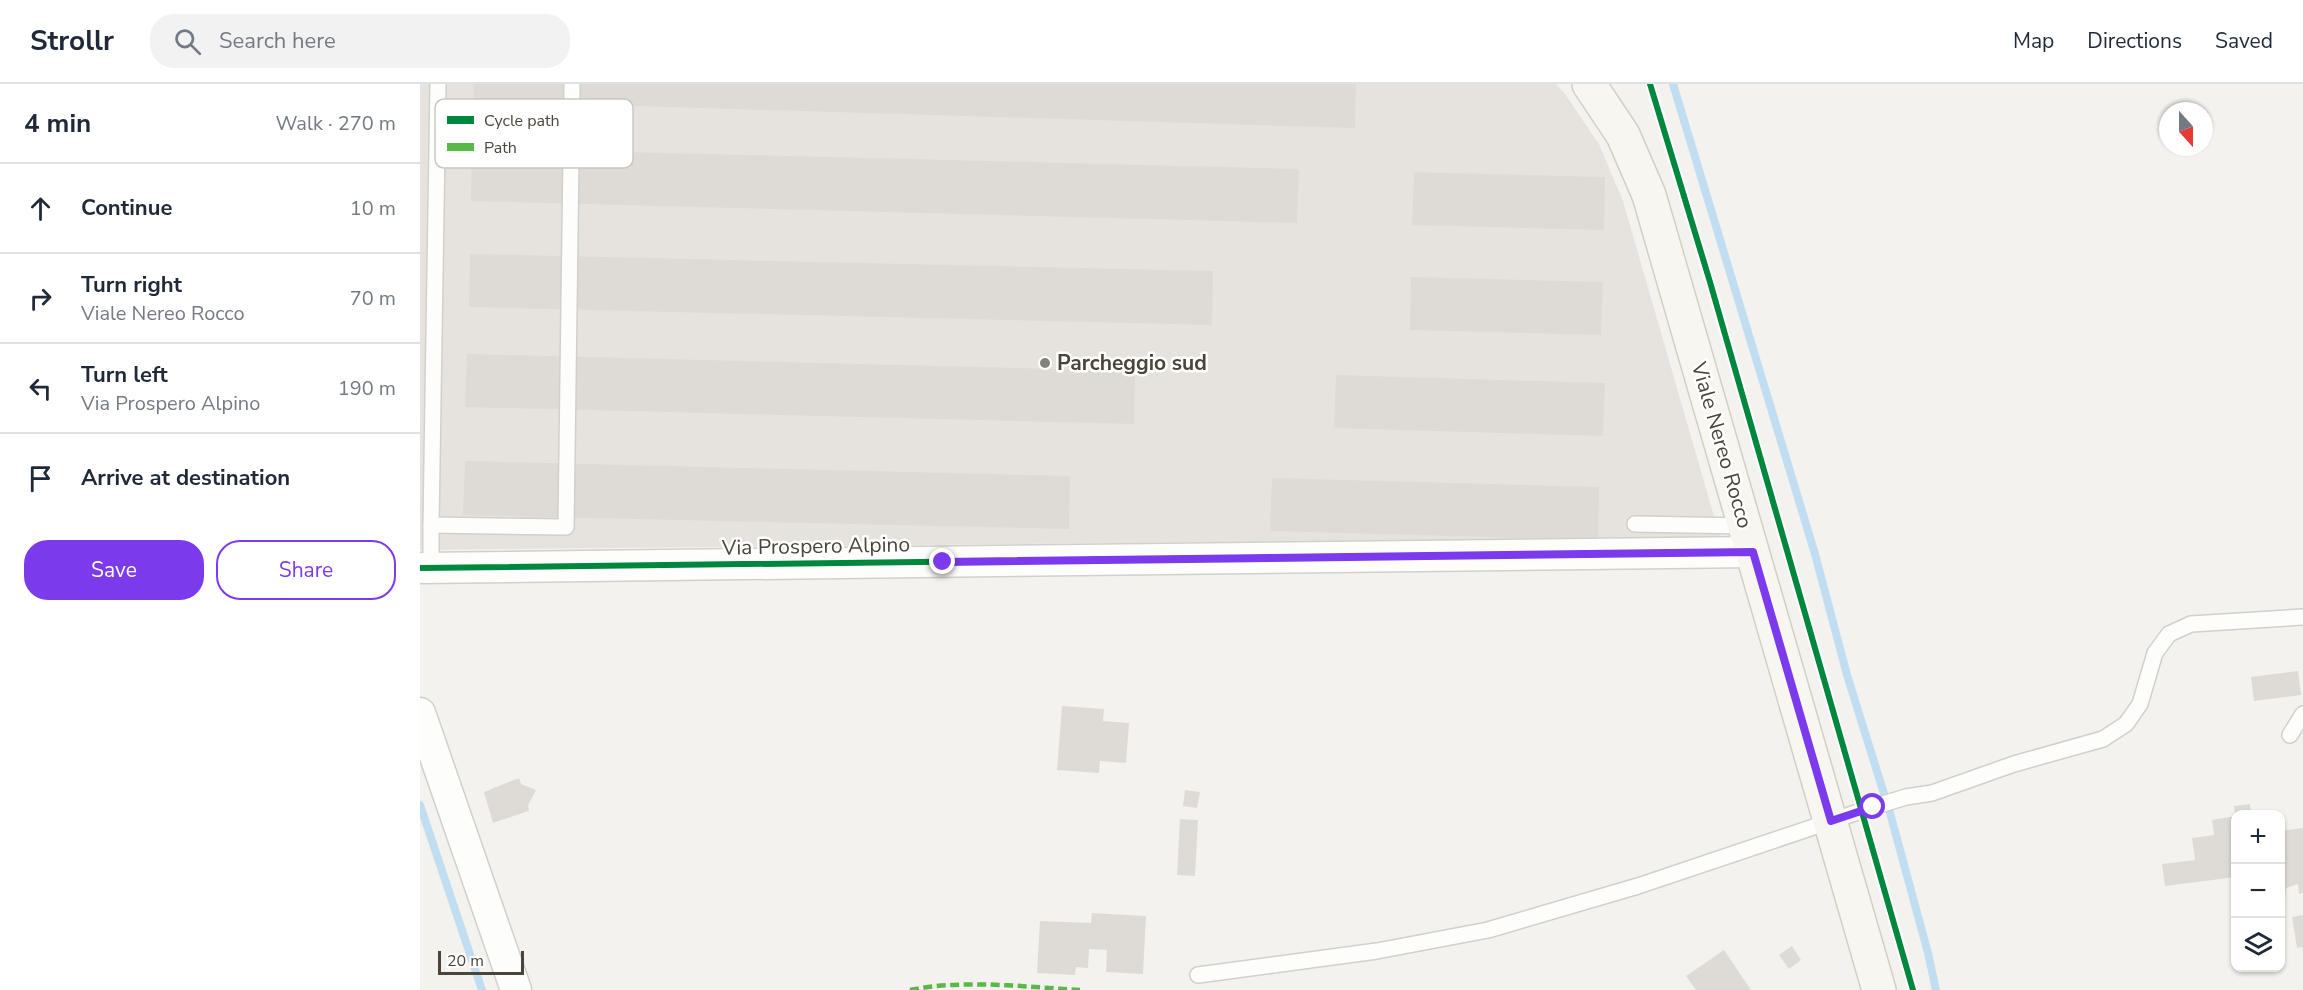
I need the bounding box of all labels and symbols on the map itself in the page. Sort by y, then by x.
legend [435,99,633,168]
north arrow [2159,102,2213,156]
text: Cycle path [484,110,560,132]
text: Path [484,137,517,159]
place label: Parcheggio sud [1057,349,1207,377]
marker: Parcheggio sud [1038,356,1052,370]
street label: Viale Nereo Rocco [1685,358,1759,531]
street label: Via Prospero Alpino [721,530,910,562]
route end [929,548,955,574]
route start [1859,793,1885,819]
scale bar [438,948,524,976]

